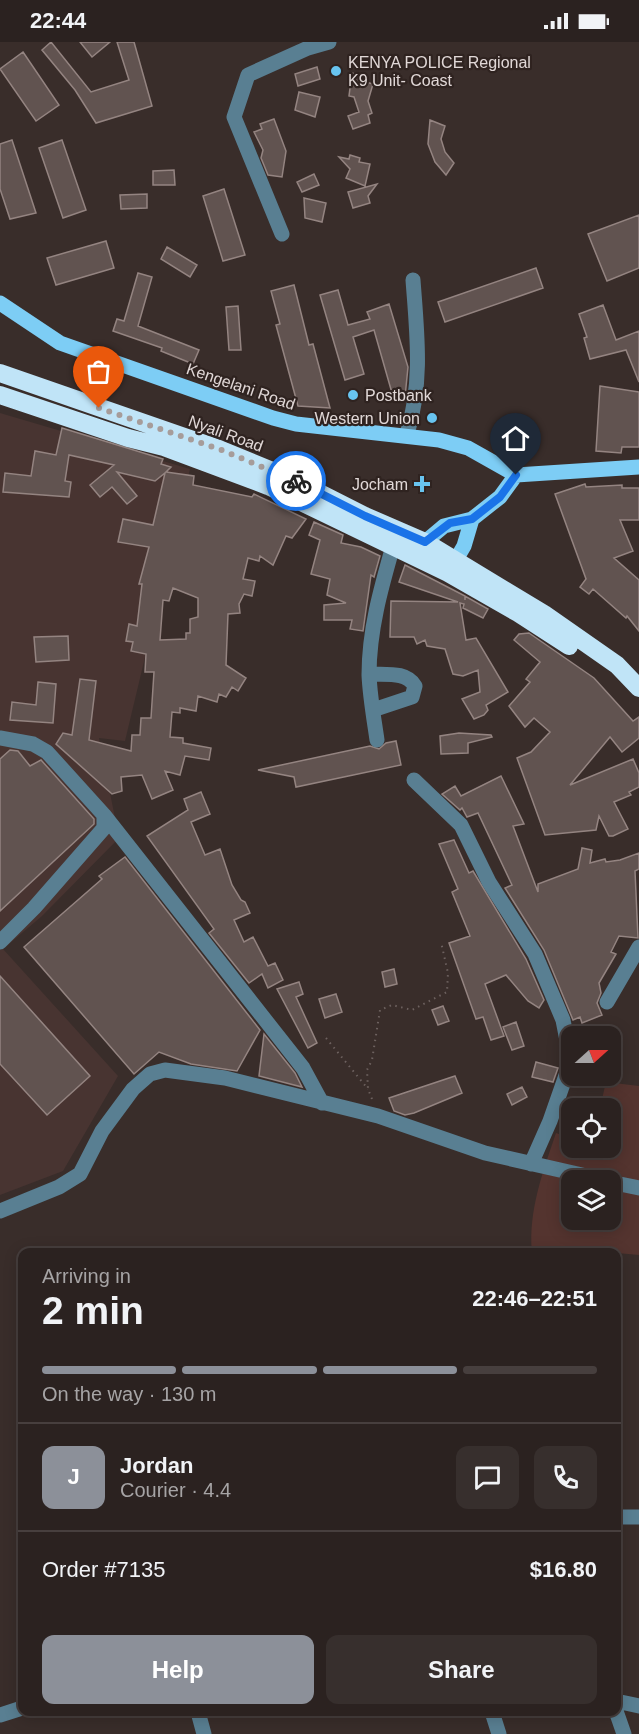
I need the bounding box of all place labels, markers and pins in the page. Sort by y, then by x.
place label: KENYA POLICE Regional K9 Unit- Coast [348,54,531,89]
marker: KENYA POLICE Regional K9 Unit- Coast [329,64,343,78]
pin [73,346,124,408]
place label: Postbank [365,387,433,404]
marker: Postbank [346,388,360,402]
place label: Western Union [314,410,420,427]
marker: Western Union [425,411,439,425]
pin [490,413,541,475]
marker: Jocham [413,475,431,493]
place label: Jocham [352,476,408,493]

